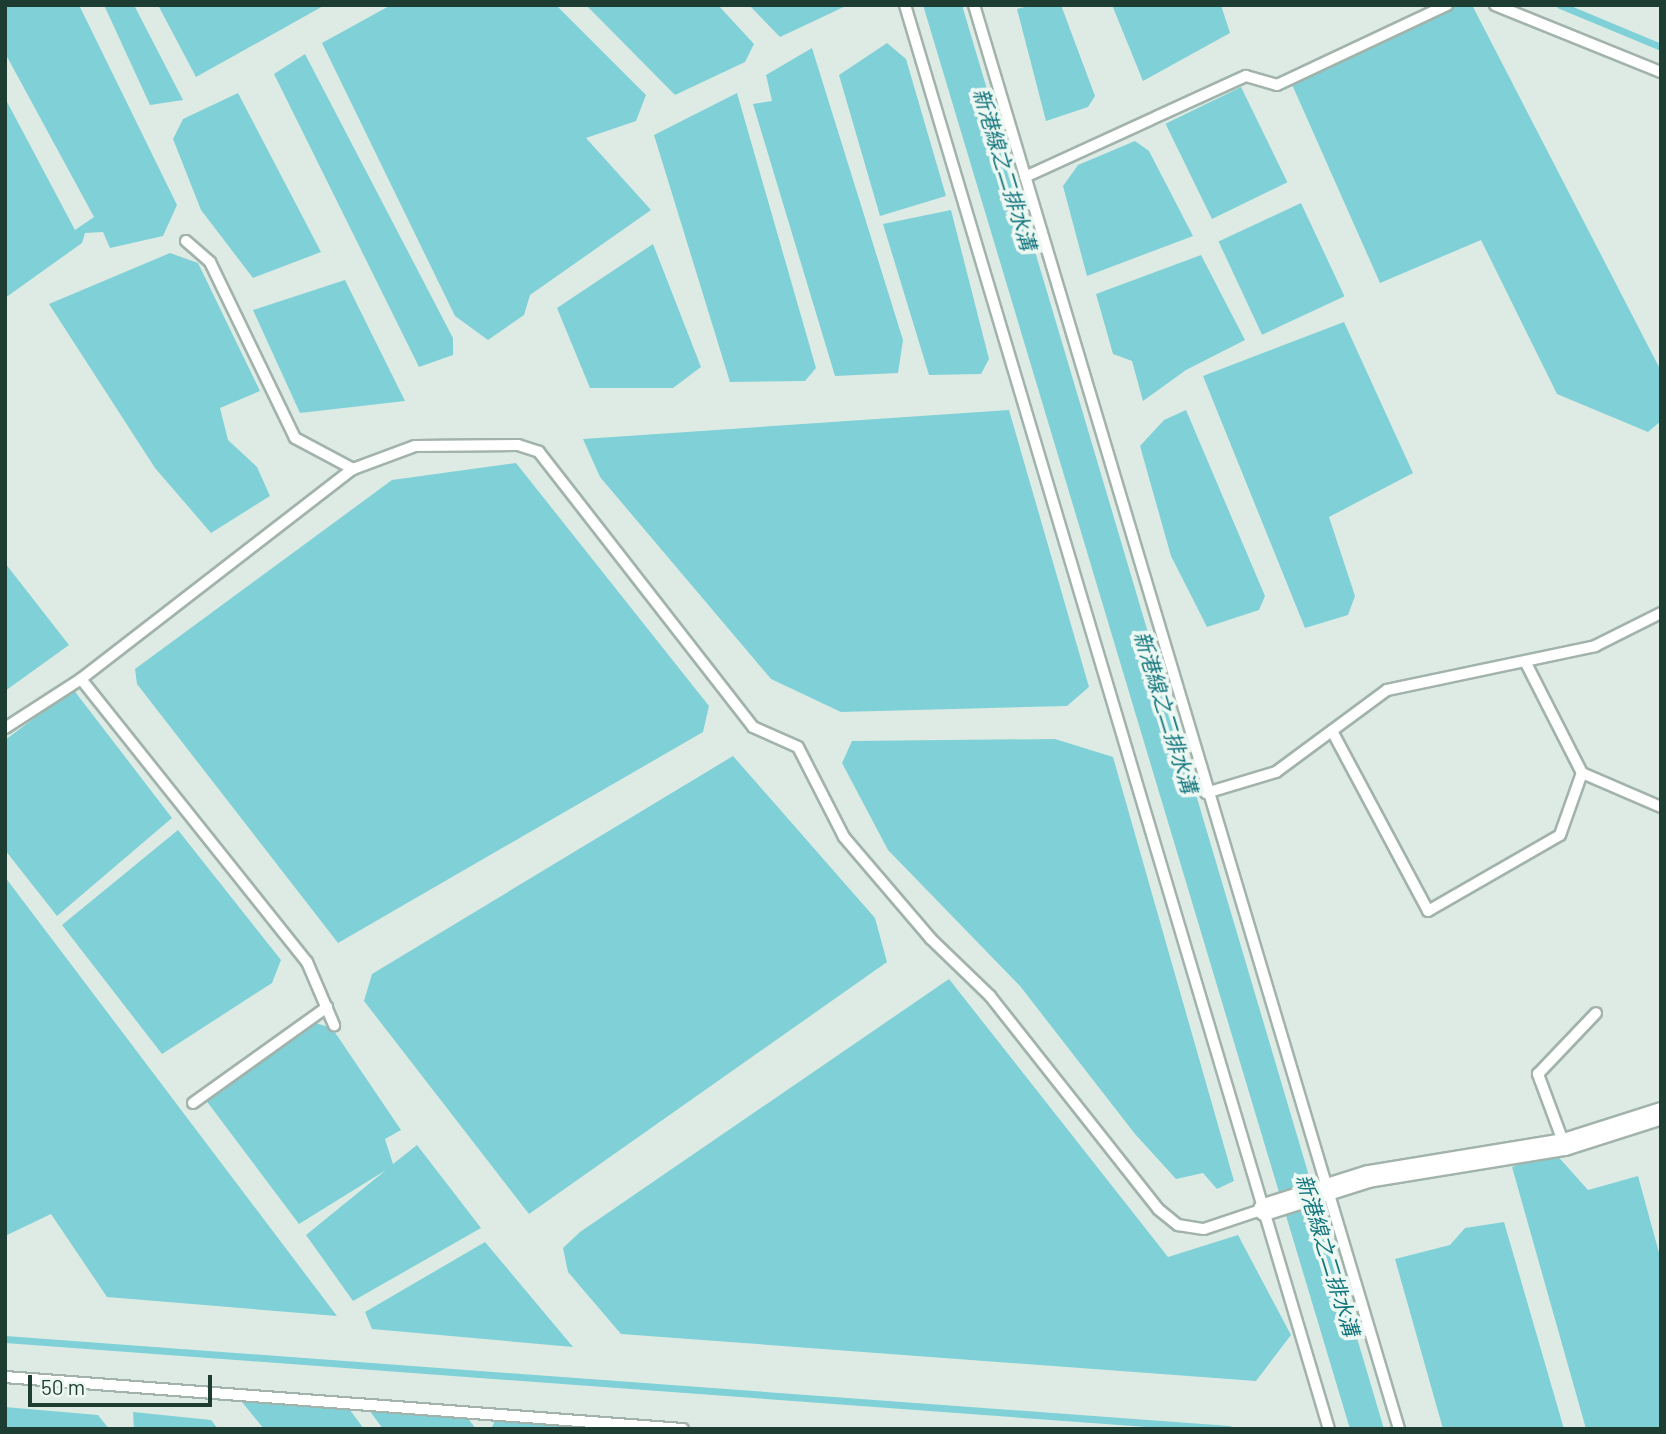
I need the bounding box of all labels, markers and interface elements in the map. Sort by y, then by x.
water label: 新港線之二排水溝 [968,85,1042,253]
water label: 新港線之二排水溝 [1129,628,1203,796]
water label: 新港線之二排水溝 [1291,1171,1365,1339]
scale bar [32,1360,215,1404]
text: 50 m [41,1374,85,1399]

